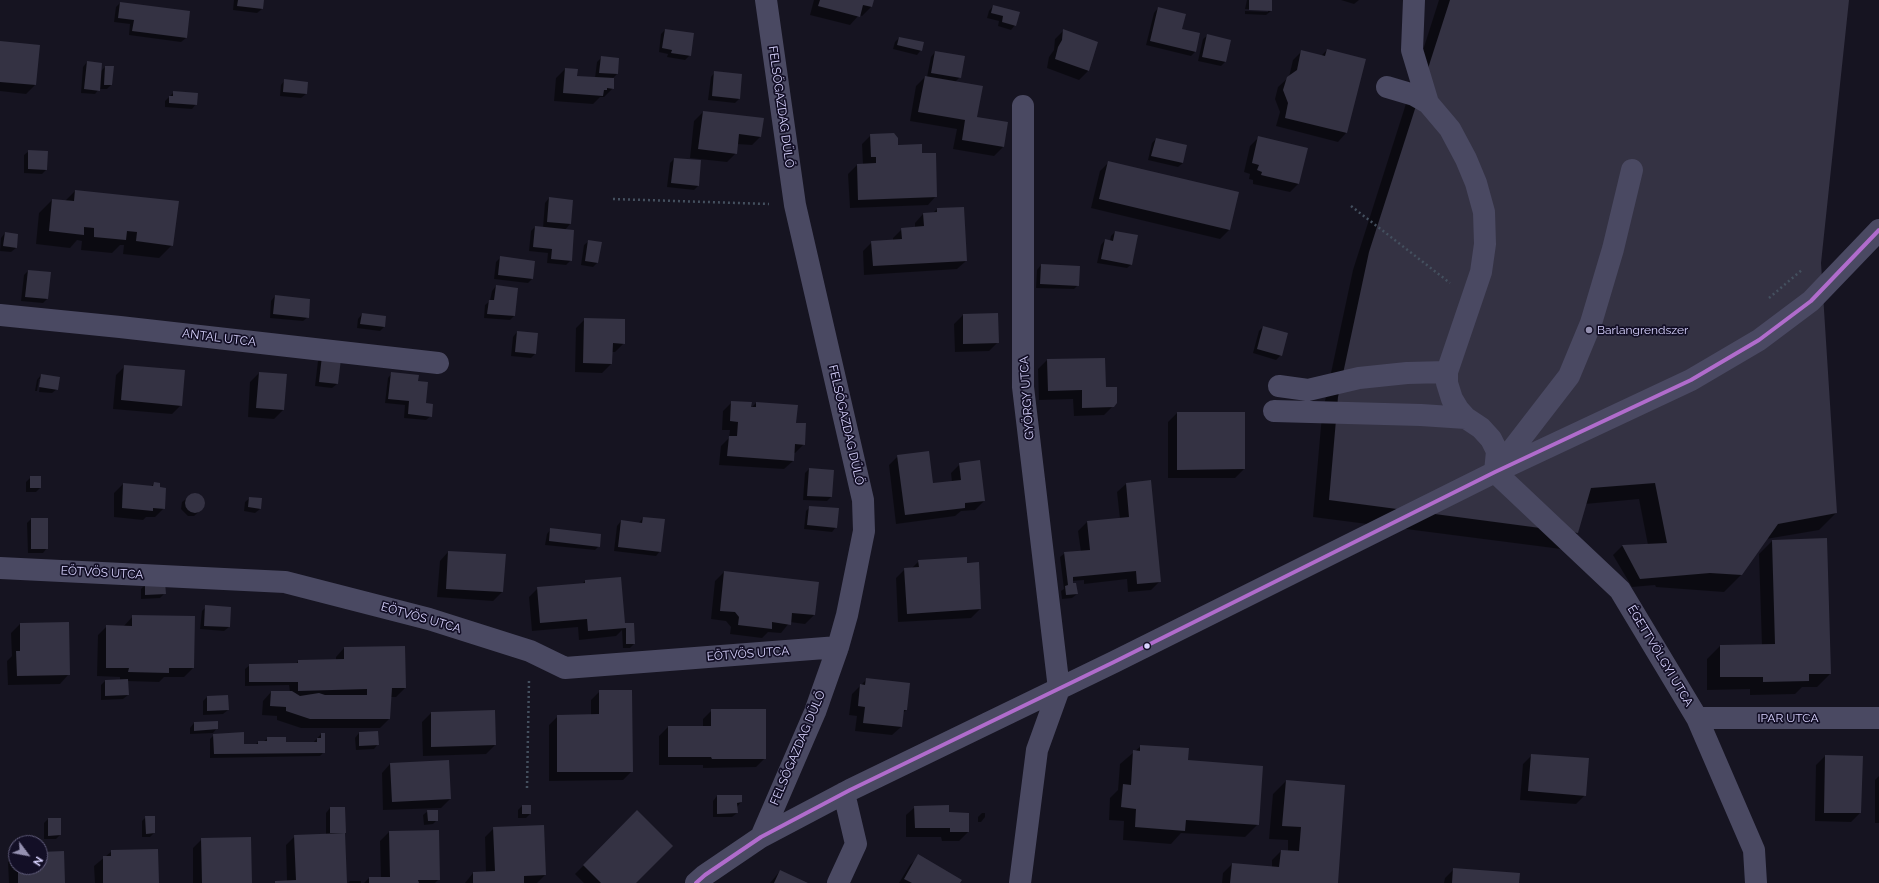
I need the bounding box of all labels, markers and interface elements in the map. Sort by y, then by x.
street label: FELSŐGAZDAG DŰLŐ [765,45,797,169]
place label: Barlangrendszer [1597,323,1688,337]
marker: Barlangrendszer [1584,325,1594,335]
street label: ANTAL UTCA [181,326,257,350]
street label: GYÖRGY UTCA [1017,356,1037,440]
street label: FELSŐGAZDAG DŰLŐ [825,363,867,487]
street label: EÖTVÖS UTCA [60,564,144,582]
street label: EÖTVÖS UTCA [379,600,463,636]
street label: ÉGETTVÖLGYI UTCA [1624,603,1696,709]
unlabelled marker [1142,641,1152,651]
street label: EÖTVÖS UTCA [706,644,790,664]
street label: FELSŐGAZDAG DŰLŐ [767,689,829,807]
street label: IPAR UTCA [1757,711,1819,725]
north arrow [8,835,48,875]
text: N [30,854,45,868]

